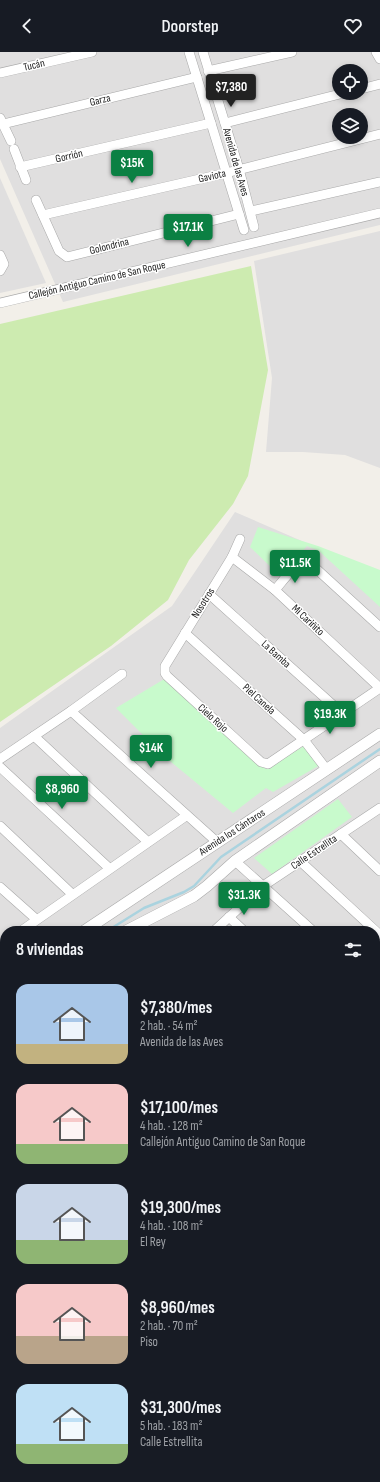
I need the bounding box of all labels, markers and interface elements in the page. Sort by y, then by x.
icon: back [16,15,38,37]
icon: heart [342,15,364,37]
text: Doorstep [161,16,219,37]
street label: Tucán [22,56,46,74]
map controls [332,64,368,144]
button: locate [332,64,368,100]
pin: $7,380 [198,74,264,108]
text: $7,380 [215,79,247,95]
street label: Garza [88,91,112,109]
button: layers [332,108,368,144]
street label: Avenida de las Aves [220,125,252,198]
street label: Gorrión [54,146,84,165]
pin: $15K [108,150,156,184]
text: $15K [120,155,144,171]
street label: Gaviota [197,167,227,185]
pin: $17.1K [155,214,221,248]
text: $17.1K [173,219,203,235]
street label: Golondrina [88,235,130,257]
street label: Callejón Antiguo Camino de San Roque [27,258,167,302]
pin: $11.5K [262,550,328,584]
text: $11.5K [279,555,311,571]
street label: Nosotros [189,585,217,621]
street label: Mi Cariñito [289,602,327,639]
street label: La Bamba [259,637,293,671]
street label: Piel Canela [240,681,278,717]
street label: Cielo Rojo [195,701,231,735]
pin: $19.3K [297,701,363,735]
text: $19.3K [314,706,346,722]
pin: $14K [127,735,175,769]
text: $14K [139,740,163,756]
pin: $8,960 [29,776,95,810]
text: $8,960 [45,781,79,797]
street label: Avenida los Cántaros [196,806,267,859]
street label: Calle Estrellita [288,832,340,872]
pin: $31.3K [211,882,277,916]
text: $31.3K [227,887,261,903]
icon: filters [342,939,364,961]
text: 8 viviendas [16,940,84,960]
text: $7,380/mes [140,998,212,1018]
icon: home [48,1000,96,1048]
text: 2 hab. · 54 m² [140,1018,198,1034]
text: Avenida de las Aves [140,1034,223,1050]
text: $17,100/mes [140,1098,218,1118]
icon: home [48,1100,96,1148]
text: 4 hab. · 128 m² [140,1118,203,1134]
text: Callejón Antiguo Camino de San Roque [140,1134,306,1150]
text: $19,300/mes [140,1198,221,1218]
icon: home [48,1200,96,1248]
text: 4 hab. · 108 m² [140,1218,203,1234]
text: El Rey [140,1234,166,1250]
text: $8,960/mes [140,1298,215,1318]
icon: home [48,1300,96,1348]
text: 2 hab. · 70 m² [140,1318,198,1334]
text: Piso [140,1334,158,1350]
text: $31,300/mes [140,1398,221,1418]
icon: home [48,1400,96,1448]
text: 5 hab. · 183 m² [140,1418,202,1434]
text: Calle Estrellita [140,1434,202,1450]

